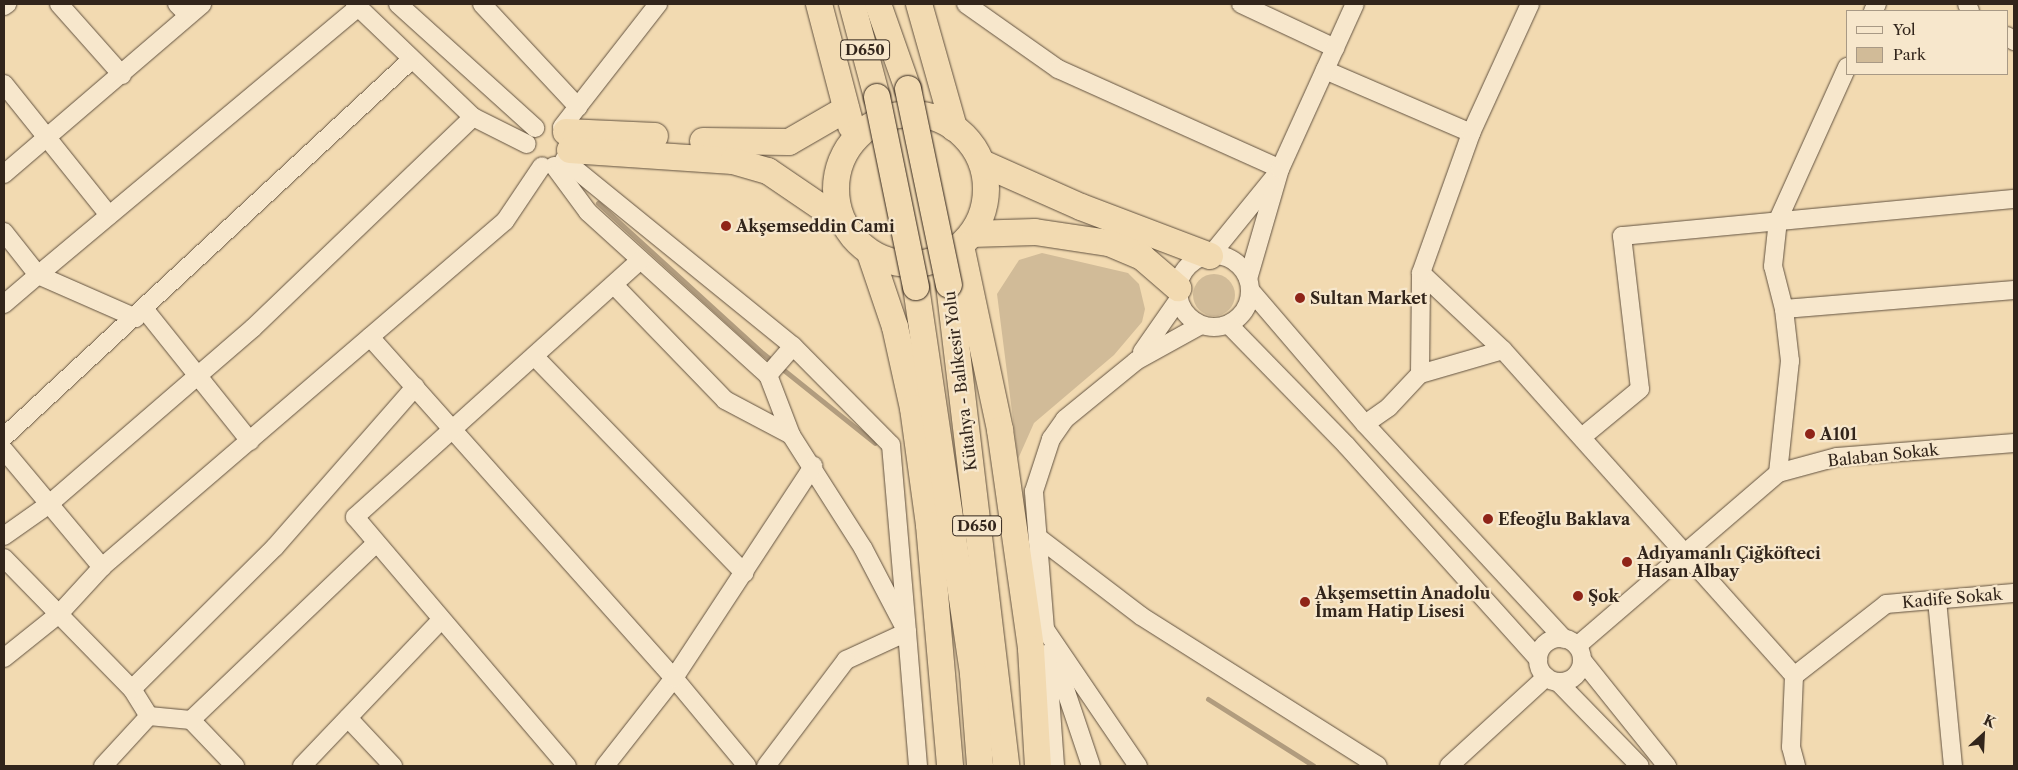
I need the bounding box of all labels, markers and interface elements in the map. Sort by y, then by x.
legend [1846,10,2008,75]
text: Yol [1893,20,1916,39]
road number: D650 [840,38,890,62]
text: Park [1893,45,1926,64]
place label: Akşemseddin Cami [736,216,895,236]
marker: Akşemseddin Cami [720,220,732,232]
place label: Sultan Market [1310,288,1427,308]
street label: Kütahya - Balıkesir Yolu [939,289,981,473]
marker: Sultan Market [1294,292,1306,304]
place label: A101 [1820,424,1857,444]
marker: A101 [1804,428,1816,440]
street label: Balaban Sokak [1827,440,1939,470]
place label: Efeoğlu Baklava [1498,509,1630,529]
marker: Efeoğlu Baklava [1482,513,1494,525]
road number: D650 [952,514,1002,538]
place label: Adıyamanlı Çiğköfteci Hasan Albay [1637,543,1821,581]
marker: Adıyamanlı Çiğköfteci Hasan Albay [1621,556,1633,568]
place label: Akşemsettin Anadolu İmam Hatip Lisesi [1315,583,1491,621]
street label: Kadife Sokak [1901,584,2003,612]
place label: Şok [1588,586,1619,606]
marker: Şok [1572,590,1584,602]
marker: Akşemsettin Anadolu İmam Hatip Lisesi [1299,596,1311,608]
north arrow [1958,710,2008,760]
text: K [1980,711,1998,732]

